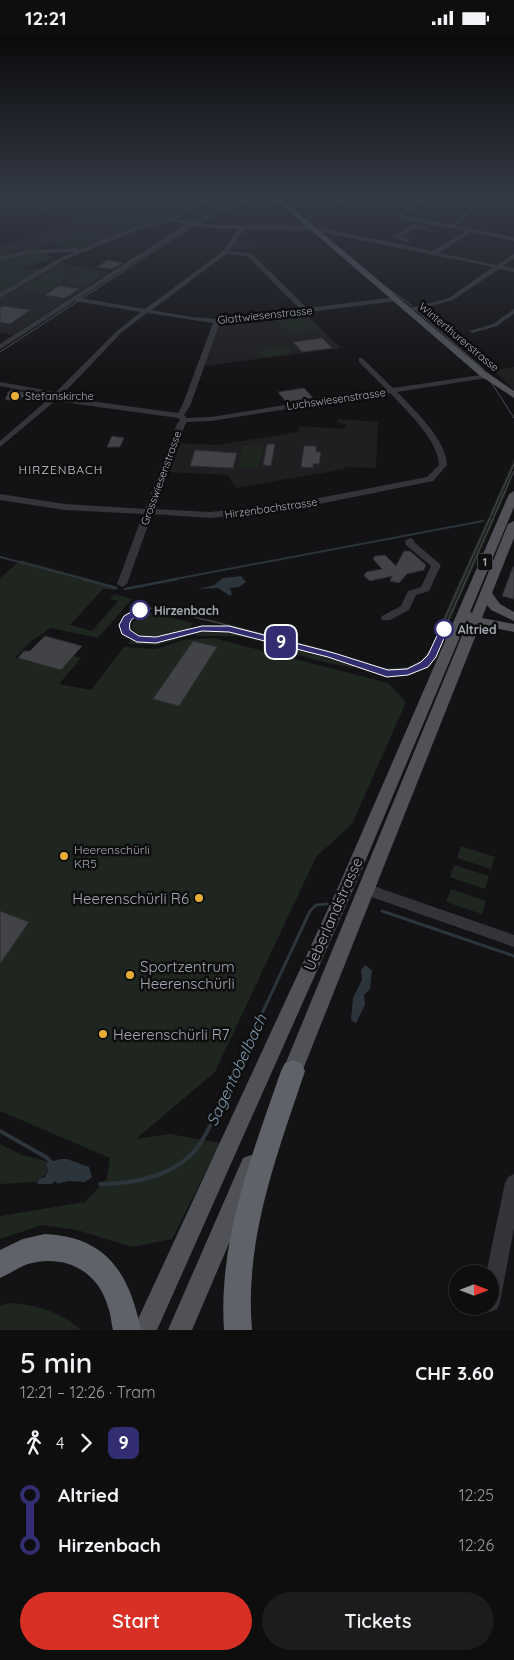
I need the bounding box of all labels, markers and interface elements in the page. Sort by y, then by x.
text: 12:21 [25,6,67,30]
street label: Winterthurerstrasse [416,299,502,375]
street label: Glattwiesenstrasse [217,303,313,327]
street label: Luchswiesenstrasse [286,385,386,413]
place label: Stefanskirche [25,389,94,403]
marker: Stefanskirche [9,390,21,402]
street label: Grosswiesenstrasse [137,429,185,527]
district label: HIRZENBACH [19,462,103,477]
street label: Hirzenbachstrasse [224,495,318,521]
road number: 1 [478,553,492,571]
marker: Hirzenbach [130,600,150,620]
place label: Hirzenbach [154,603,219,618]
marker: Altried [434,619,454,639]
place label: Altried [458,622,496,637]
line badge: 9 [265,626,297,658]
text: 9 [276,630,286,653]
place label: Heerenschürli KR5 [74,842,150,871]
marker: Heerenschürli KR5 [58,850,70,862]
street label: Ueberlandstrasse [299,854,367,974]
place label: Heerenschürli R6 [72,889,189,908]
marker: Heerenschürli R6 [193,892,205,904]
place label: Sportzentrum Heerenschürli [140,957,235,993]
marker: Sportzentrum Heerenschürli [124,969,136,981]
water label: Sagentobelbach [201,1010,271,1129]
place label: Heerenschürli R7 [113,1025,230,1044]
marker: Heerenschürli R7 [97,1028,109,1040]
north arrow [449,1265,499,1315]
map controls [449,1265,499,1315]
text: 5 min [20,1345,92,1380]
text: CHF 3.60 [415,1361,494,1385]
text: 12:21 – 12:26 · Tram [20,1382,156,1402]
icon: walk [20,1429,48,1457]
icon: forward [72,1429,100,1457]
text: 9 [118,1431,129,1454]
text: 4 [56,1433,64,1453]
text: Altried [58,1483,119,1507]
text: 12:25 [459,1485,494,1505]
text: Hirzenbach [58,1533,161,1557]
text: 12:26 [459,1535,494,1555]
button: Start [20,1592,252,1650]
button: Tickets [262,1592,494,1650]

